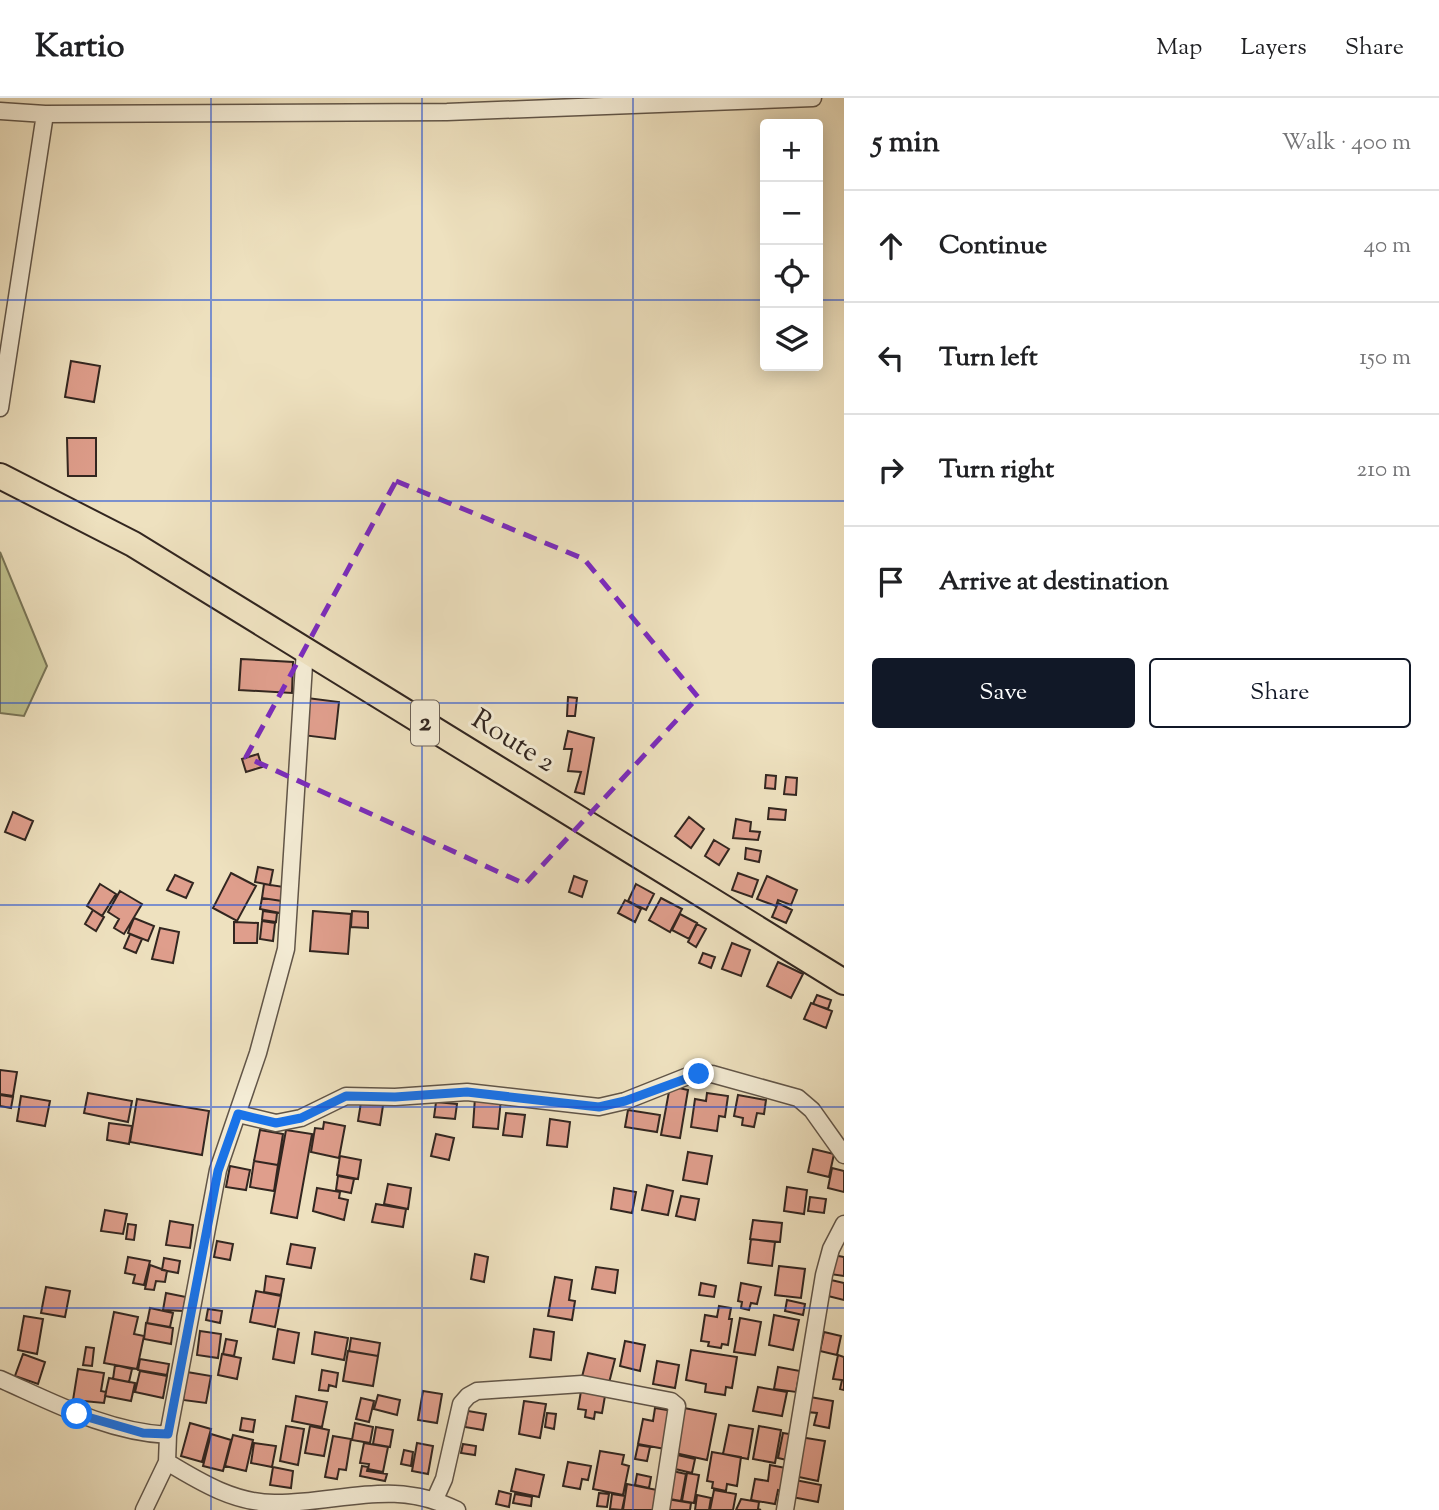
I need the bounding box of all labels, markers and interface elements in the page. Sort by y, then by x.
text: Kartio [35,24,125,72]
text: Map [1156,31,1202,65]
text: Layers [1240,31,1307,65]
text: Share [1345,31,1404,65]
map controls [760,119,823,371]
button: + [760,119,823,182]
text: 5 min [872,122,940,165]
text: Walk · 400 m [1282,127,1411,160]
button: − [760,182,823,245]
icon: ahead [872,227,910,265]
text: Continue [939,228,1047,265]
text: 40 m [1364,230,1411,263]
button: locate [760,245,823,308]
button: layers [760,308,823,371]
icon: left [872,339,910,377]
text: Turn left [939,340,1038,377]
text: 150 m [1359,342,1411,375]
icon: right [872,451,910,489]
text: Turn right [939,452,1054,489]
text: 210 m [1357,454,1411,487]
icon: arrive [872,563,910,601]
text: Arrive at destination [939,564,1169,601]
button: Save [872,658,1135,728]
button: Share [1149,658,1411,728]
road number: 2 [411,701,439,746]
street label: Route 2 [463,701,563,783]
route end [683,1058,714,1089]
route start [61,1398,92,1429]

